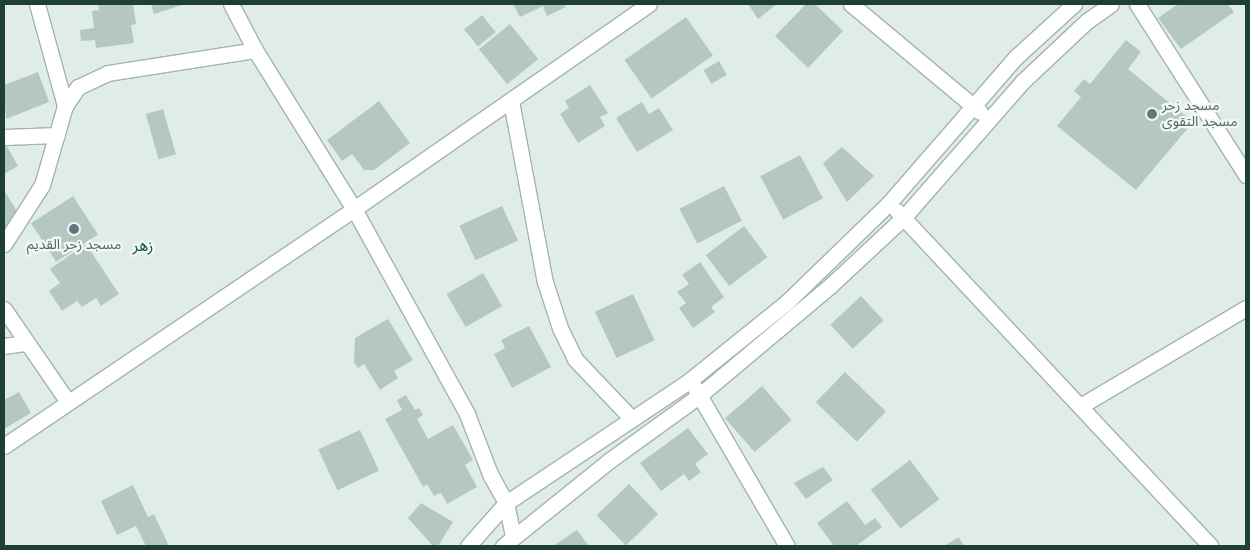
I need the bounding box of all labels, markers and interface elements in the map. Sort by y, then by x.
place label: مسجد زحر مسجد التقوى [1162,98,1238,130]
marker: مسجد زحر مسجد التقوى [1146,108,1158,120]
marker: مسجد زحر القديم [68,223,80,235]
district label: زهر [133,236,153,256]
place label: مسجد زحر القديم [27,237,121,253]

